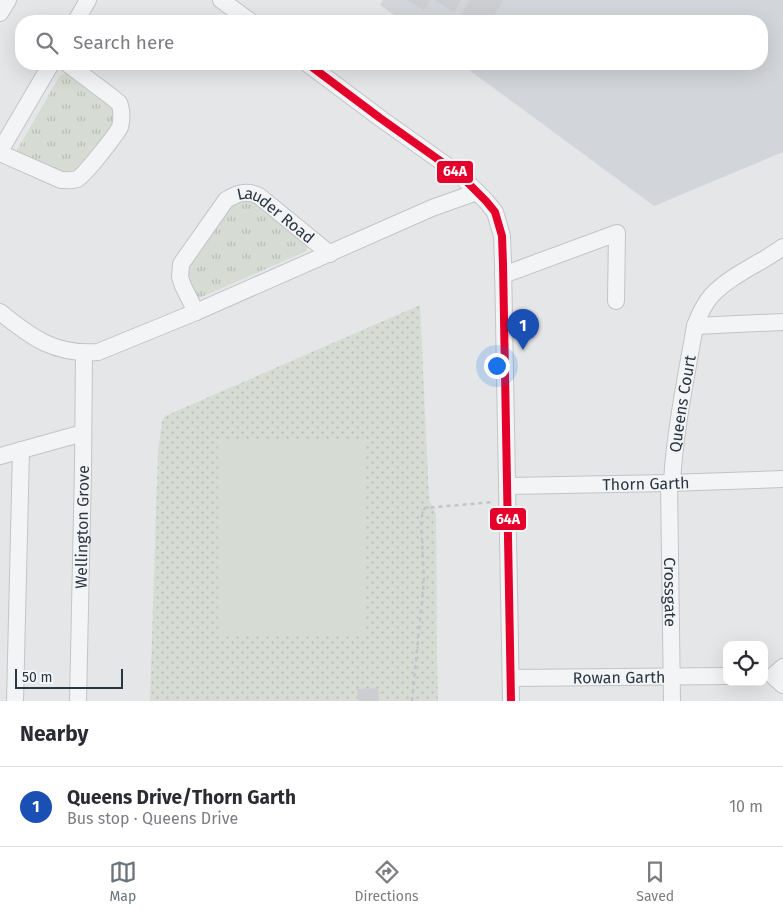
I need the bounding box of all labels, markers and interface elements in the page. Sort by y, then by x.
search box [15,15,768,70]
icon: search [33,29,61,57]
text: Search here [73,31,174,54]
line badge: 64A [436,160,474,184]
text: 64A [443,163,468,180]
street label: Lauder Road [235,183,318,247]
pin: 1 [507,309,539,350]
your location [484,353,510,379]
street label: Queens Court [665,353,699,453]
street label: Wellington Grove [71,465,93,589]
street label: Thorn Garth [602,473,690,494]
line badge: 64A [489,507,527,531]
text: 64A [496,511,521,528]
street label: Crossgate [661,557,680,627]
map controls [723,641,768,686]
button: locate [723,641,768,686]
scale bar [15,666,122,689]
street label: Rowan Garth [573,667,665,687]
text: 50 m [22,669,53,686]
text: Nearby [20,721,88,747]
text: Queens Drive/Thorn Garth [67,786,296,809]
text: 1 [32,797,40,816]
text: 10 m [729,797,763,816]
text: Bus stop · Queens Drive [67,809,238,828]
tab: Map [109,858,137,905]
tab: Directions [354,858,419,905]
tab: Saved [636,858,674,905]

